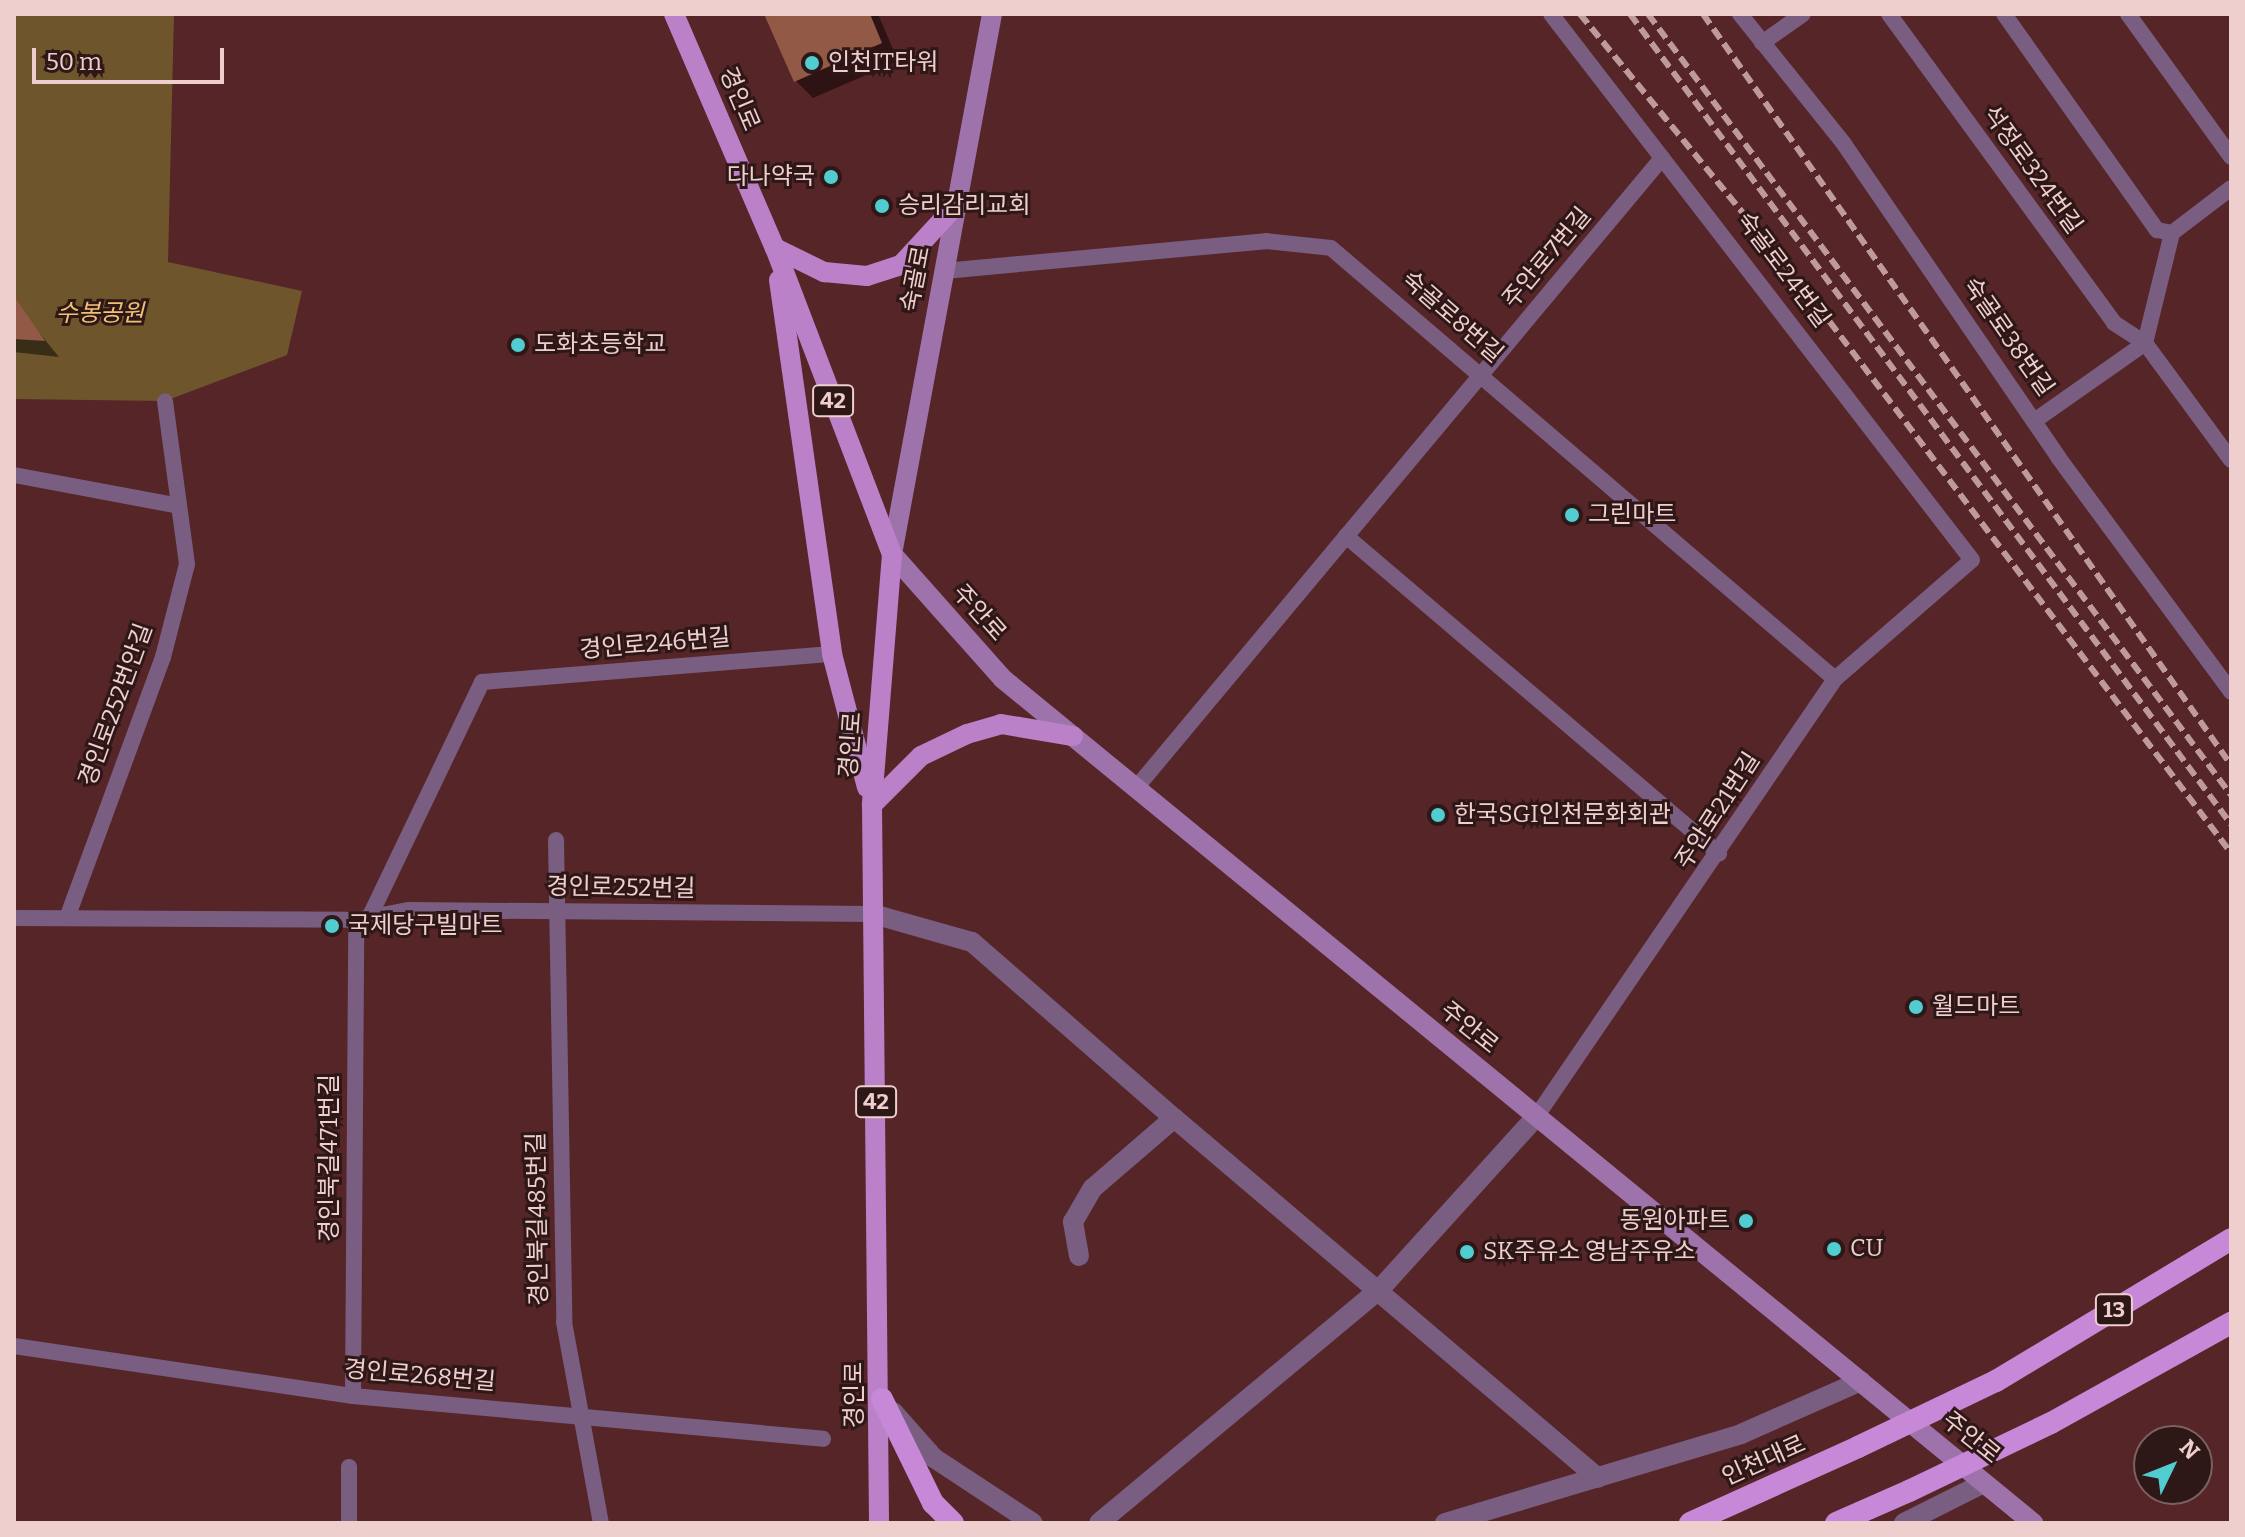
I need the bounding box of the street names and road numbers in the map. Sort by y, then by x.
street label: 경인로 [713,63,765,135]
street label: 석정로324번길 [1976,100,2088,240]
street label: 주안로7번길 [1497,202,1597,314]
street label: 숙골로24번길 [1730,206,1836,334]
street label: 숙골로 [896,244,936,314]
street label: 숙골로8번길 [1395,265,1509,369]
street label: 숙골로38번길 [1956,272,2060,402]
road number: 42 [811,383,855,419]
street label: 주안로 [946,579,1012,647]
street label: 경인로252번안길 [73,620,159,790]
street label: 경인로246번길 [578,623,732,665]
street label: 경인로 [834,711,868,779]
street label: 주안로21번길 [1670,747,1766,875]
street label: 경인로252번길 [546,872,696,904]
street label: 주안로 [1434,996,1504,1060]
street label: 경인북길471번길 [316,1074,344,1242]
road number: 42 [854,1084,898,1120]
street label: 경인북길485번길 [522,1132,554,1306]
road number: 13 [2094,1292,2134,1328]
street label: 경인로268번길 [343,1355,497,1397]
street label: 경인로 [841,1362,869,1428]
street label: 주안로 [1936,1406,2006,1470]
street label: 인천대로 [1718,1430,1810,1492]

